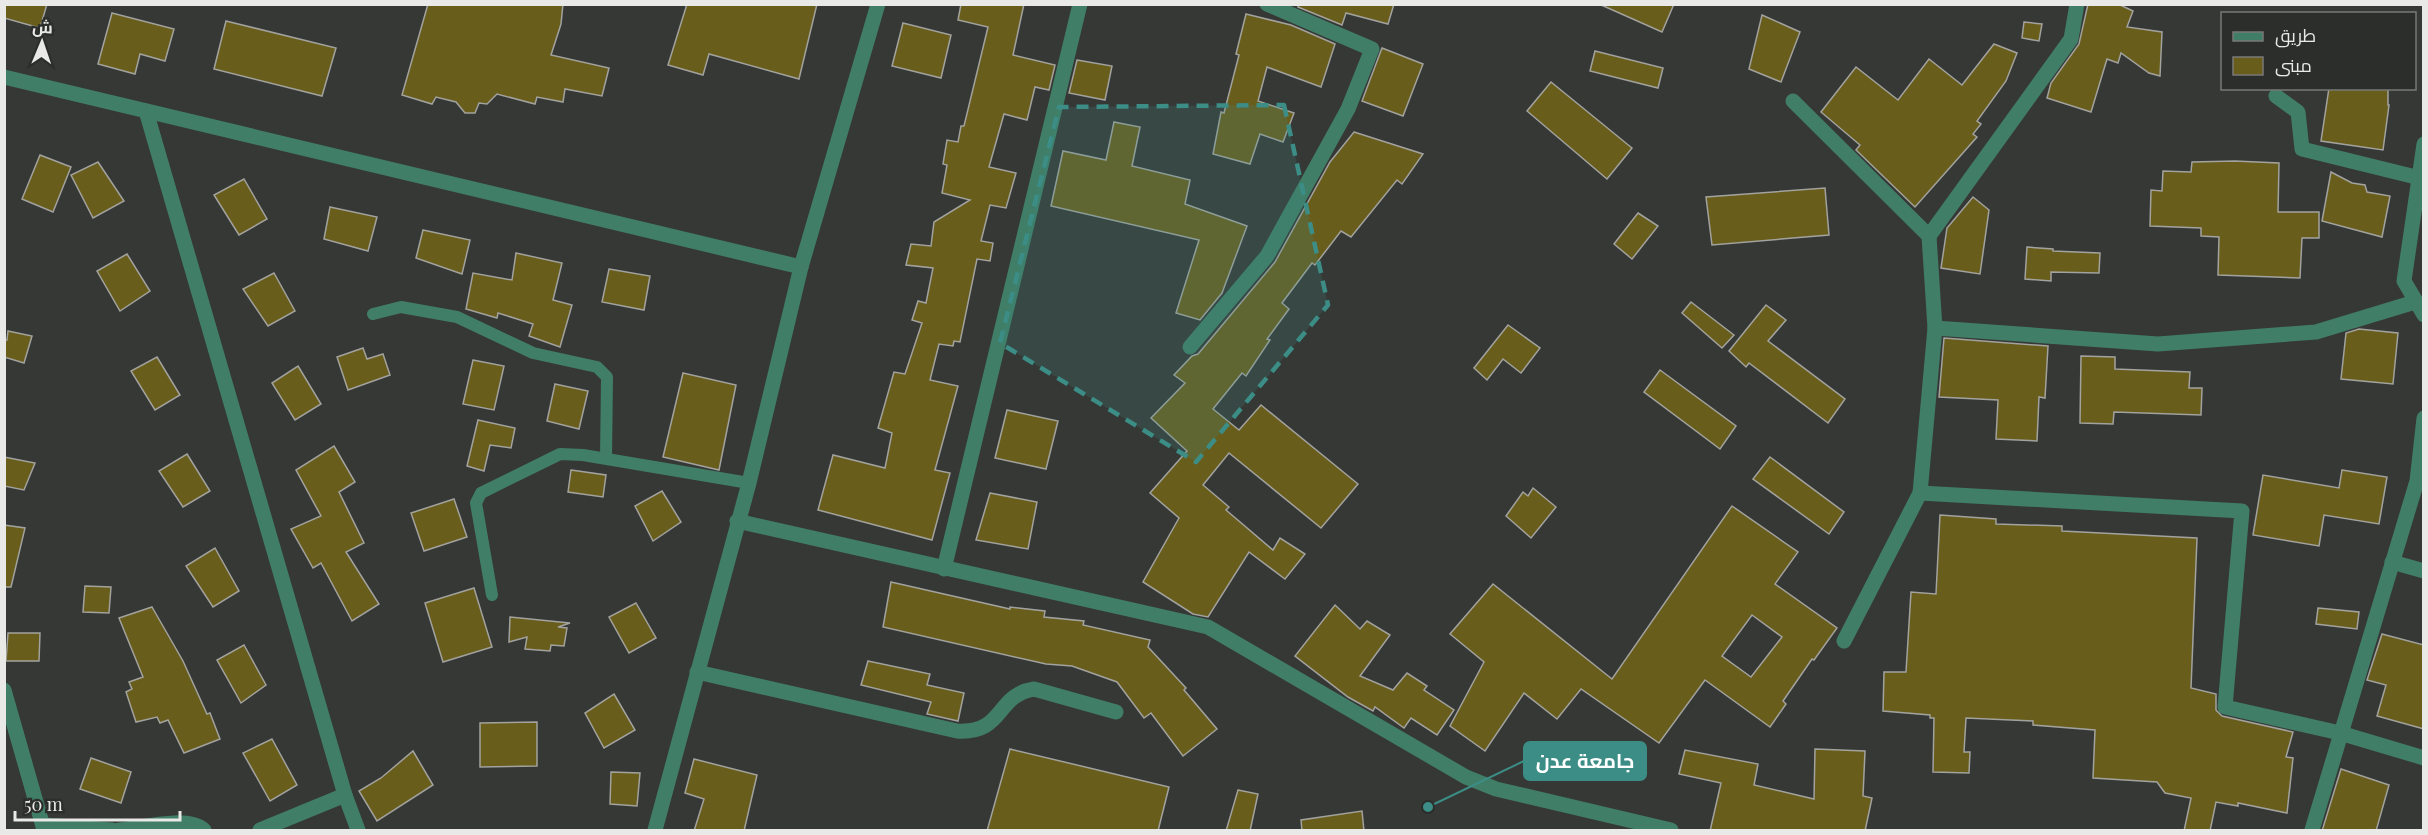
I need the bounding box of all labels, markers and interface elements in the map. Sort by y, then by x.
north arrow [12,12,72,72]
legend [2221,12,2416,90]
text: ش [32,16,53,37]
text: طريق [2275,23,2316,48]
text: مبنى [2275,53,2312,77]
callout: جامعة عدن [1524,742,1646,780]
text: جامعة عدن [1536,746,1634,773]
scale bar [15,784,180,822]
text: 50 m [24,792,63,816]

